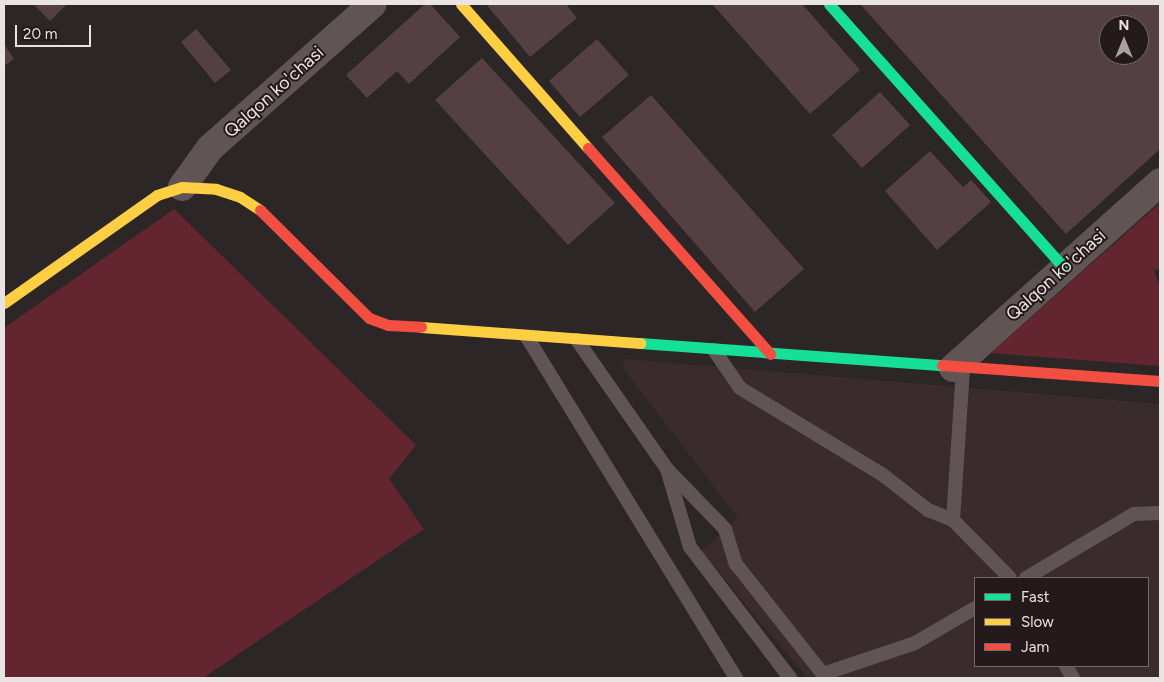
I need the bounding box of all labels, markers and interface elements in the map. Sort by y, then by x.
scale bar [18,15,94,47]
north arrow [1099,15,1149,65]
text: N [1119,17,1129,34]
text: 20 m [23,25,57,43]
street label: Qalqon ko'chasi [220,42,328,142]
street label: Qalqon ko'chasi [1002,225,1110,325]
legend [974,577,1149,667]
text: Fast [1021,588,1049,606]
text: Slow [1021,613,1054,631]
text: Jam [1021,638,1049,656]

